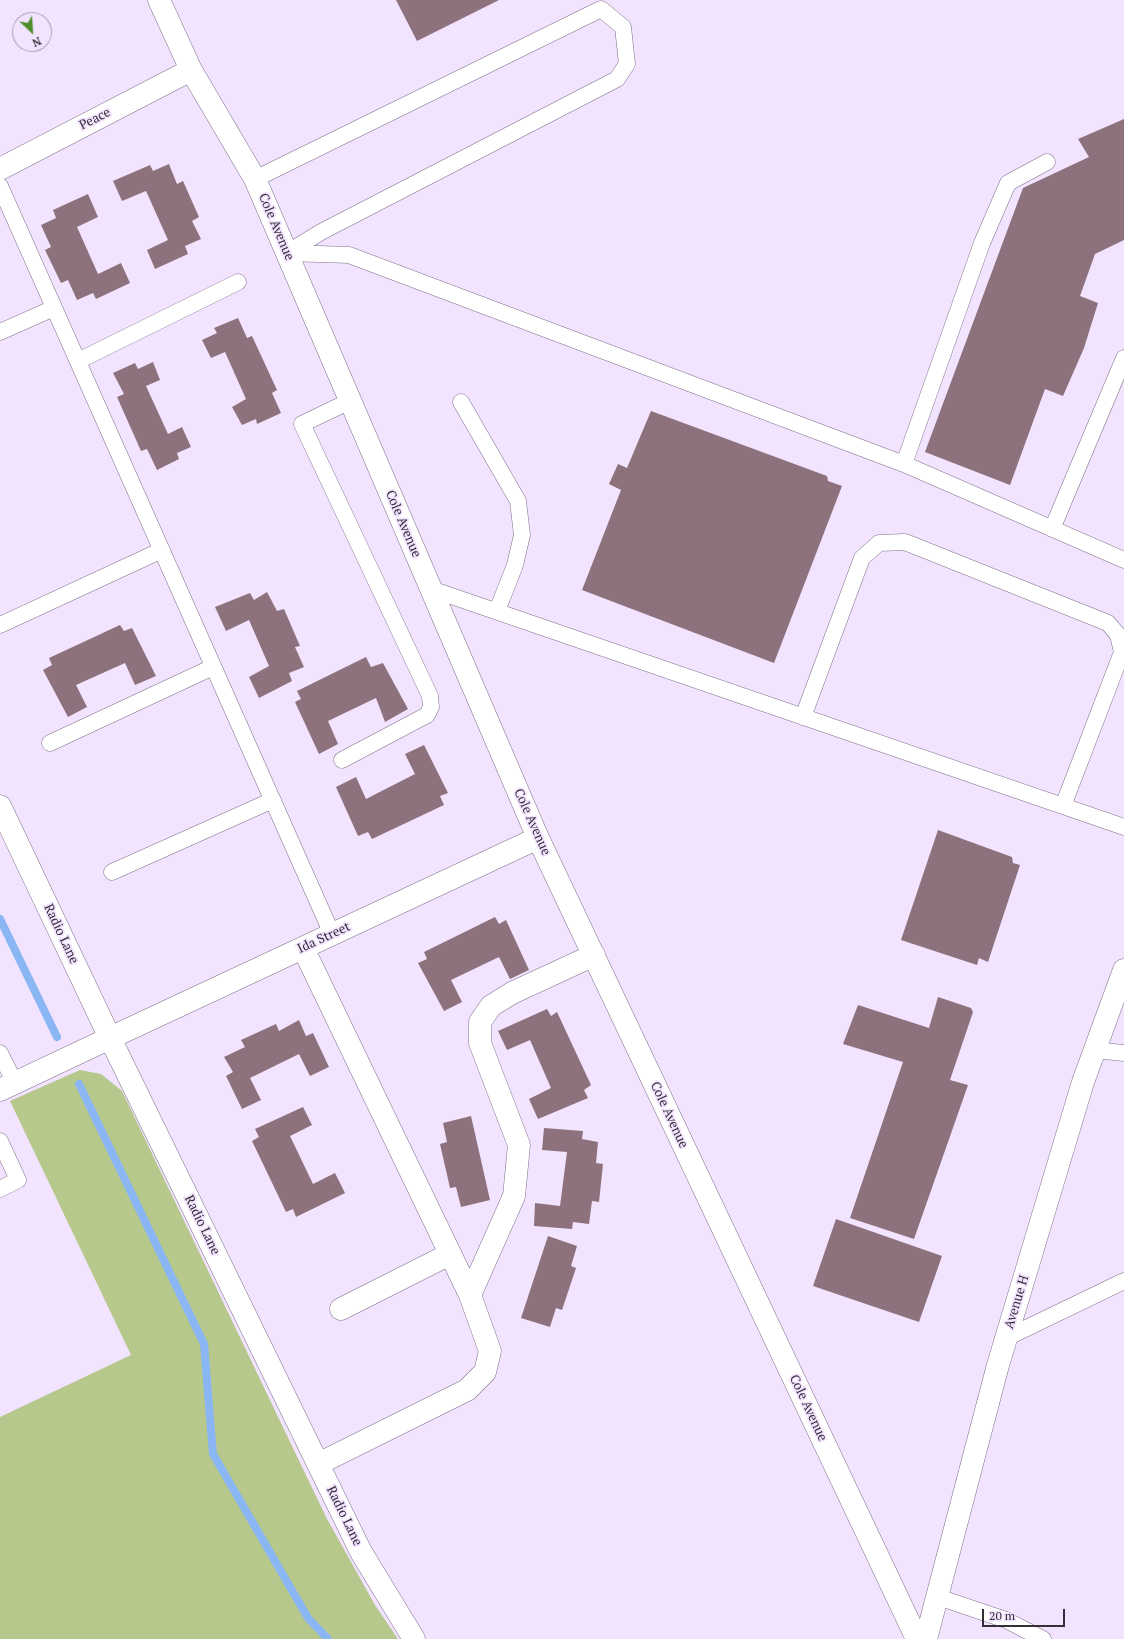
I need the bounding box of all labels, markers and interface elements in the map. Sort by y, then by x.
north arrow [12,12,52,52]
text: N [30,34,43,50]
street label: Peace [77,105,113,133]
street label: Cole Avenue [255,191,297,263]
street label: Cole Avenue [382,488,424,560]
street label: Cole Avenue [510,786,554,858]
street label: Radio Lane [40,902,82,966]
street label: Ida Street [295,919,353,957]
street label: Cole Avenue [647,1079,691,1151]
street label: Radio Lane [181,1193,223,1257]
street label: Avenue H [1001,1273,1033,1331]
street label: Cole Avenue [786,1372,830,1444]
street label: Radio Lane [323,1484,365,1548]
scale bar [984,1601,1067,1627]
text: 20 m [989,1608,1015,1623]

